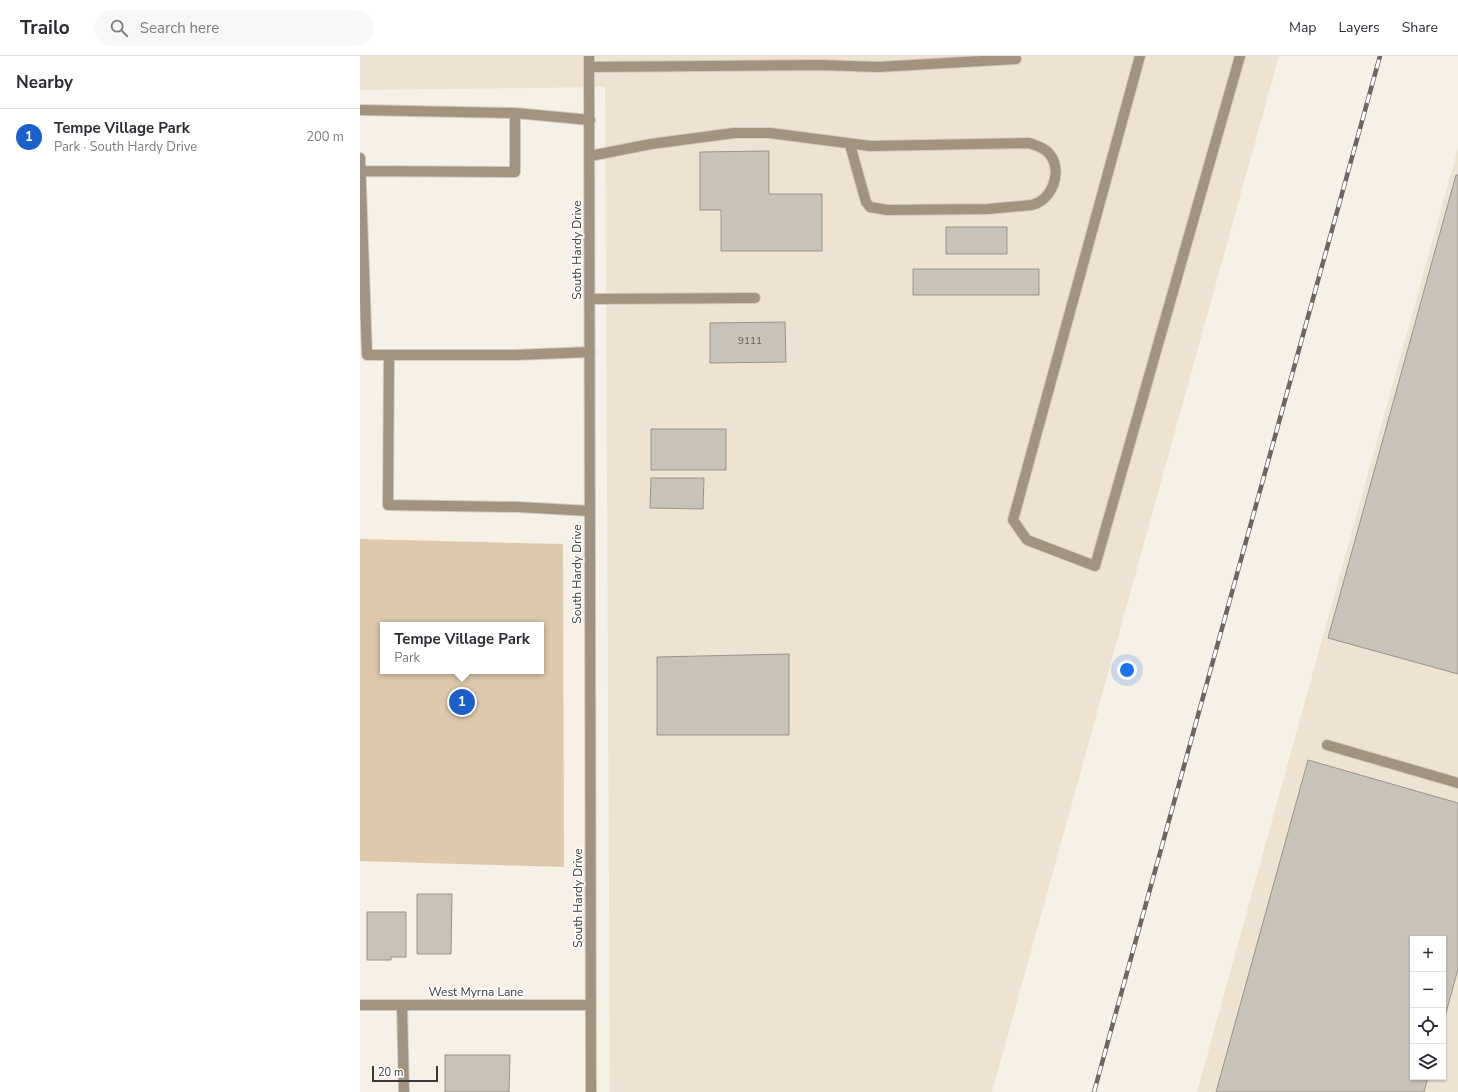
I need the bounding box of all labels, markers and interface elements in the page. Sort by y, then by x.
search box [94,10,374,46]
text: Trailo [20,15,70,41]
icon: search [108,17,130,39]
text: Search here [140,18,219,38]
text: Map [1289,18,1316,37]
text: Layers [1338,18,1380,37]
text: Share [1402,18,1438,37]
text: Nearby [16,71,73,94]
text: Tempe Village Park [54,118,190,138]
text: 1 [25,128,33,146]
text: 200 m [306,128,344,146]
text: Park · South Hardy Drive [54,138,197,156]
street label: South Hardy Drive [569,200,585,300]
house number: 9111 [738,334,762,348]
street label: South Hardy Drive [569,524,585,624]
popup [380,622,544,674]
text: Tempe Village Park [394,629,530,649]
text: Park [394,649,420,667]
your location [1117,660,1137,680]
pin: 1 [449,687,475,717]
street label: South Hardy Drive [570,848,586,948]
map controls [1410,936,1446,1080]
button: + [1410,936,1446,972]
button: − [1410,972,1446,1008]
street label: West Myrna Lane [429,984,523,1000]
button: locate [1410,1008,1446,1044]
button: layers [1410,1044,1446,1080]
scale bar [372,1064,438,1083]
text: 20 m [378,1065,403,1080]

